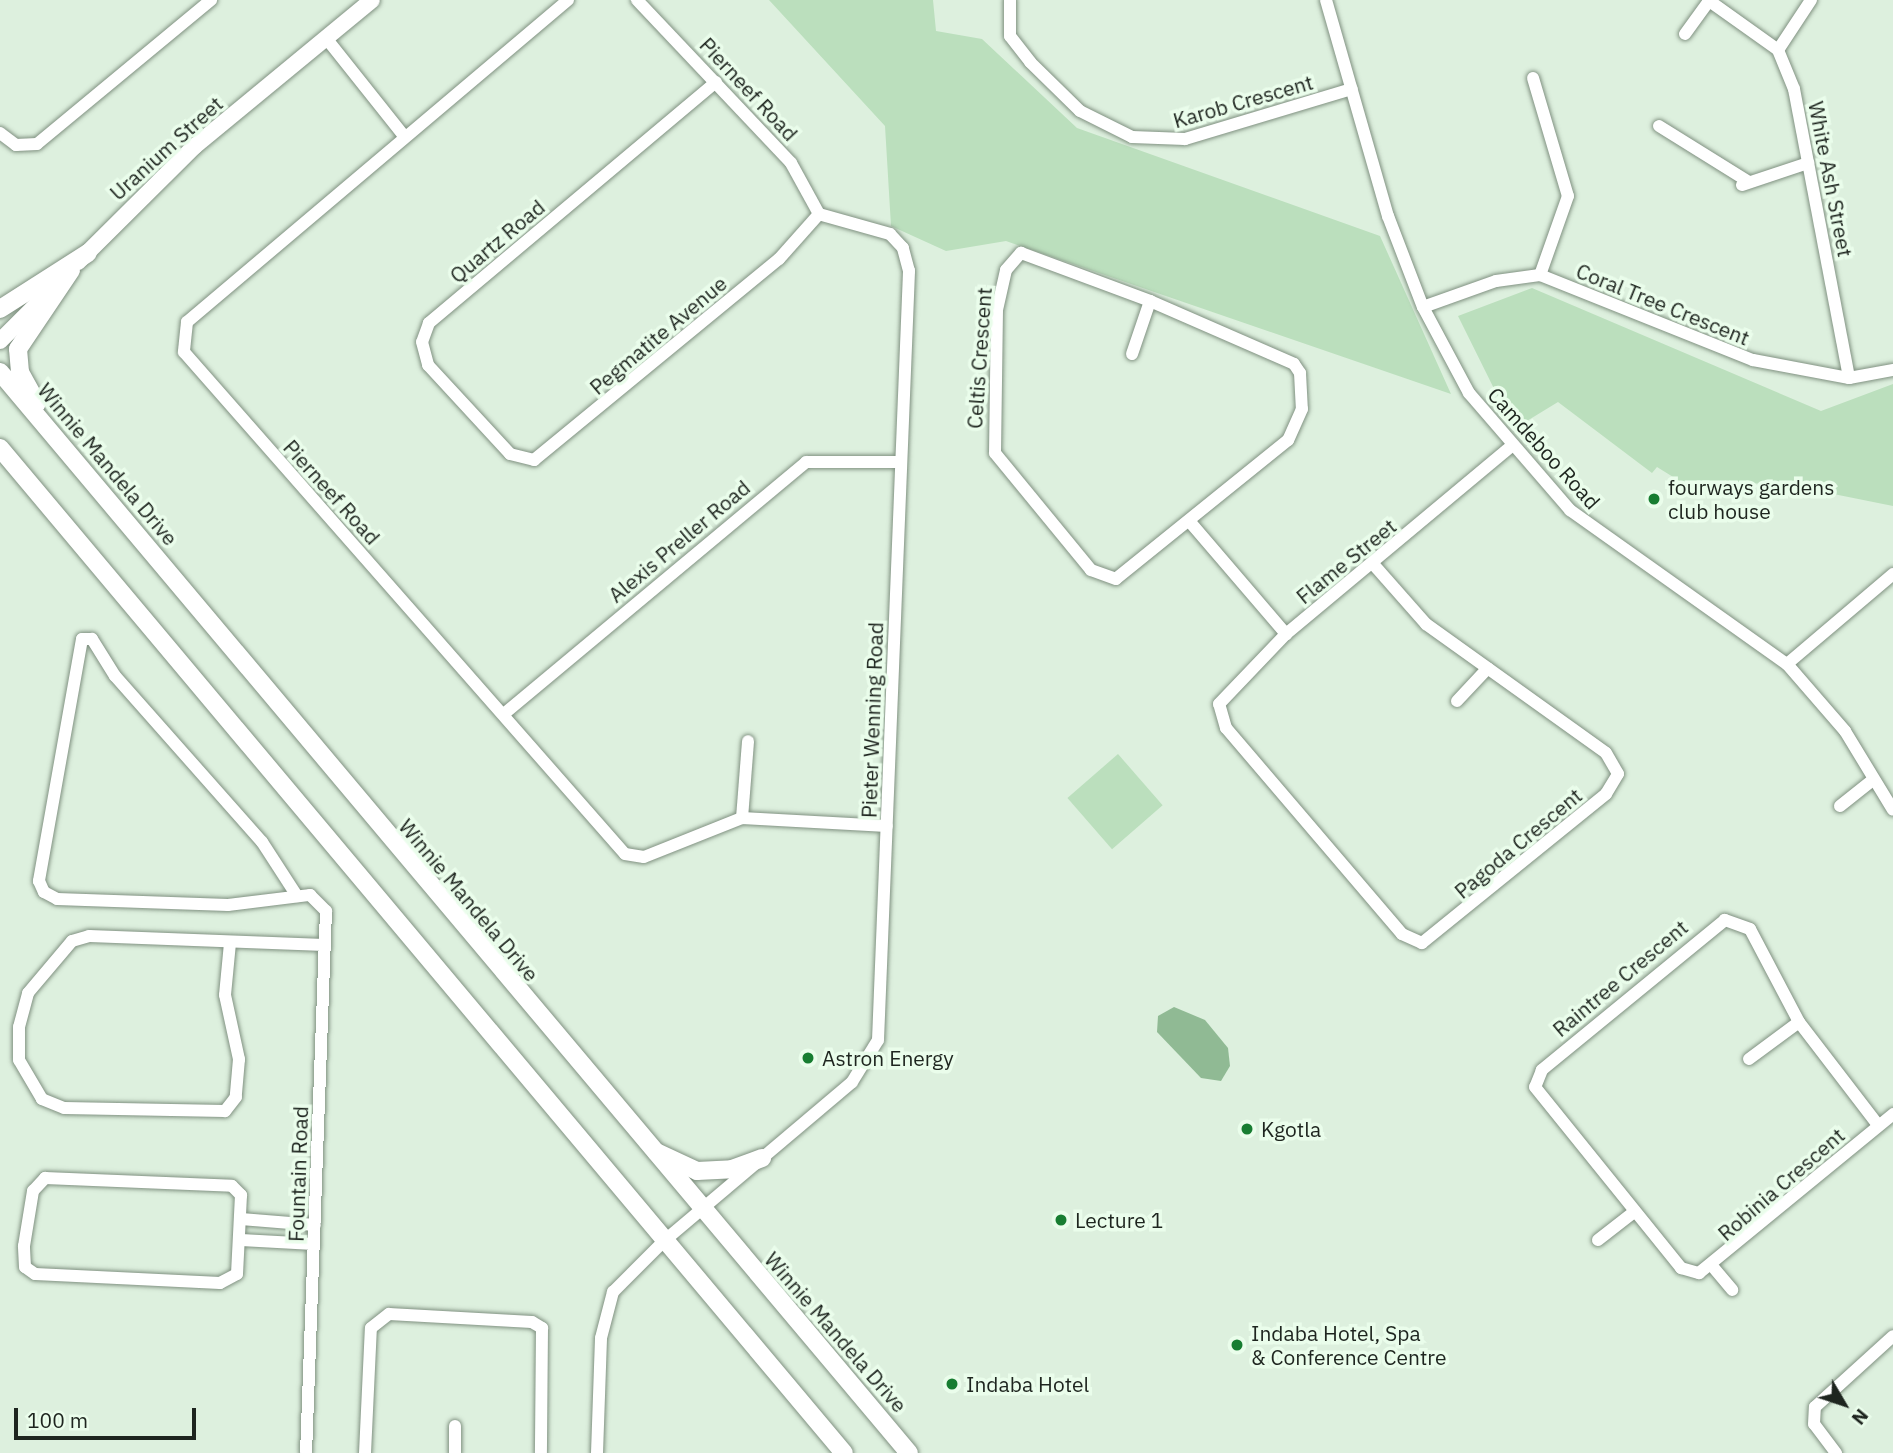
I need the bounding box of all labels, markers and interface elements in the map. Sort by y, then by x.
street label: Pierneef Road [695,32,803,146]
street label: Karob Crescent [1170,69,1316,133]
street label: Uranium Street [104,91,228,205]
street label: White Ash Street [1804,99,1858,259]
street label: Quartz Road [444,194,550,288]
street label: Coral Tree Crescent [1573,258,1753,350]
street label: Pegmatite Avenue [584,270,732,400]
street label: Celtis Crescent [961,286,997,430]
street label: Winnie Mandela Drive [33,378,183,550]
street label: Camdeboo Road [1483,382,1605,514]
street label: Pierneef Road [278,434,386,550]
street label: Alexis Preller Road [603,474,755,608]
place label: fourways gardens club house [1668,474,1835,524]
marker: fourways gardens club house [1646,491,1662,507]
street label: Flame Street [1291,513,1401,609]
street label: Pieter Wenning Road [856,621,888,819]
street label: Pagoda Crescent [1449,782,1587,904]
street label: Winnie Mandela Drive [394,814,544,986]
street label: Raintree Crescent [1547,914,1693,1042]
place label: Astron Energy [822,1045,954,1071]
marker: Astron Energy [800,1050,816,1066]
street label: Fountain Road [283,1106,313,1242]
place label: Kgotla [1261,1116,1321,1142]
marker: Kgotla [1239,1121,1255,1137]
street label: Robinia Crescent [1713,1122,1849,1246]
place label: Lecture 1 [1075,1207,1163,1233]
marker: Lecture 1 [1053,1212,1069,1228]
street label: Winnie Mandela Drive [760,1247,912,1417]
place label: Indaba Hotel, Spa & Conference Centre [1251,1320,1446,1370]
marker: Indaba Hotel, Spa & Conference Centre [1229,1337,1245,1353]
north arrow [1809,1369,1879,1439]
place label: Indaba Hotel [966,1371,1089,1397]
marker: Indaba Hotel [944,1376,960,1392]
scale bar [18,1394,200,1438]
text: N [1847,1404,1874,1430]
text: 100 m [27,1406,88,1434]

